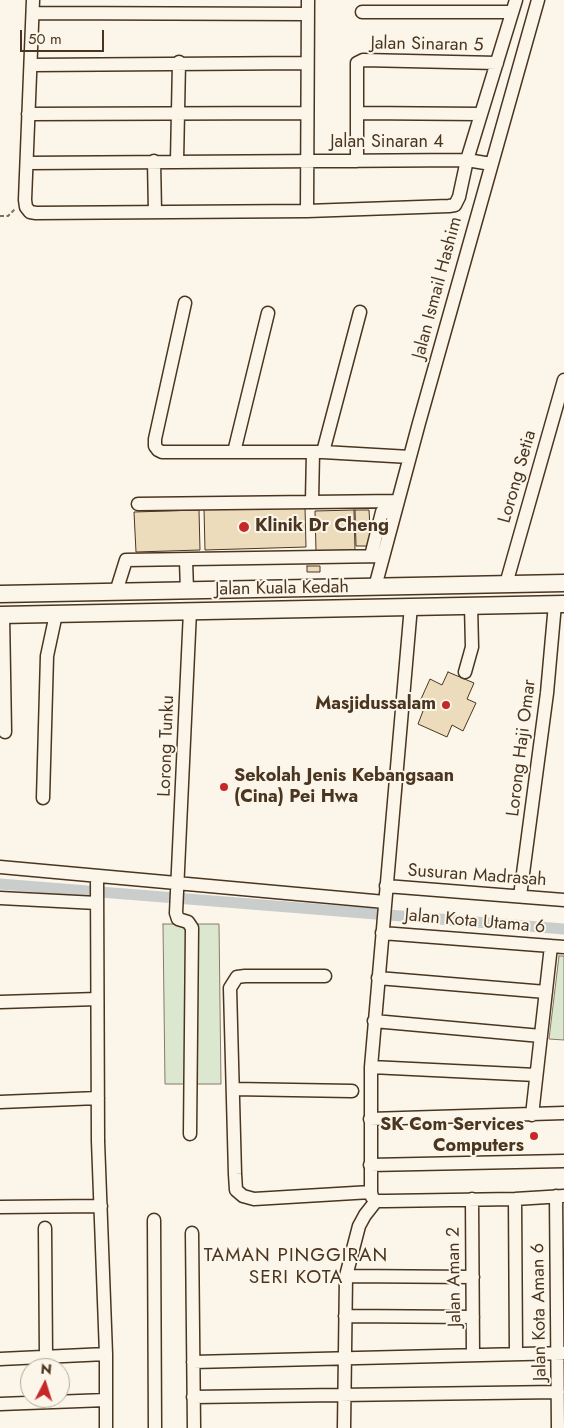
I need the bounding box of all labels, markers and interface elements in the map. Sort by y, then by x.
scale bar [22,20,106,52]
text: 50 m [28,28,62,50]
street label: Jalan Sinaran 5 [370,33,484,57]
street label: Jalan Sinaran 4 [330,132,444,154]
street label: Jalan Ismail Hashim [409,215,467,361]
street label: Lorong Setia [494,428,542,526]
place label: Klinik Dr Cheng [255,516,389,538]
marker: Klinik Dr Cheng [237,520,251,534]
street label: Jalan Kuala Kedah [215,577,349,601]
street label: Lorong Haji Omar [503,678,541,818]
place label: Masjidussalam [315,694,436,716]
street label: Lorong Tunku [154,695,180,797]
marker: Masjidussalam [440,699,452,711]
place label: Sekolah Jenis Kebangsaan (Cina) Pei Hwa [234,766,454,809]
marker: Sekolah Jenis Kebangsaan (Cina) Pei Hwa [218,781,230,793]
street label: Susuran Madrasah [407,860,547,892]
street label: Jalan Kota Utama 6 [404,905,546,939]
place label: SK Com Services Computers [380,1115,524,1158]
marker: SK Com Services Computers [528,1130,540,1142]
street label: Jalan Aman 2 [443,1227,467,1327]
street label: Jalan Kota Aman 6 [528,1243,552,1381]
district label: TAMAN PINGGIRAN SERI KOTA [202,1245,390,1289]
north arrow [20,1358,70,1408]
text: N [40,1359,53,1380]

